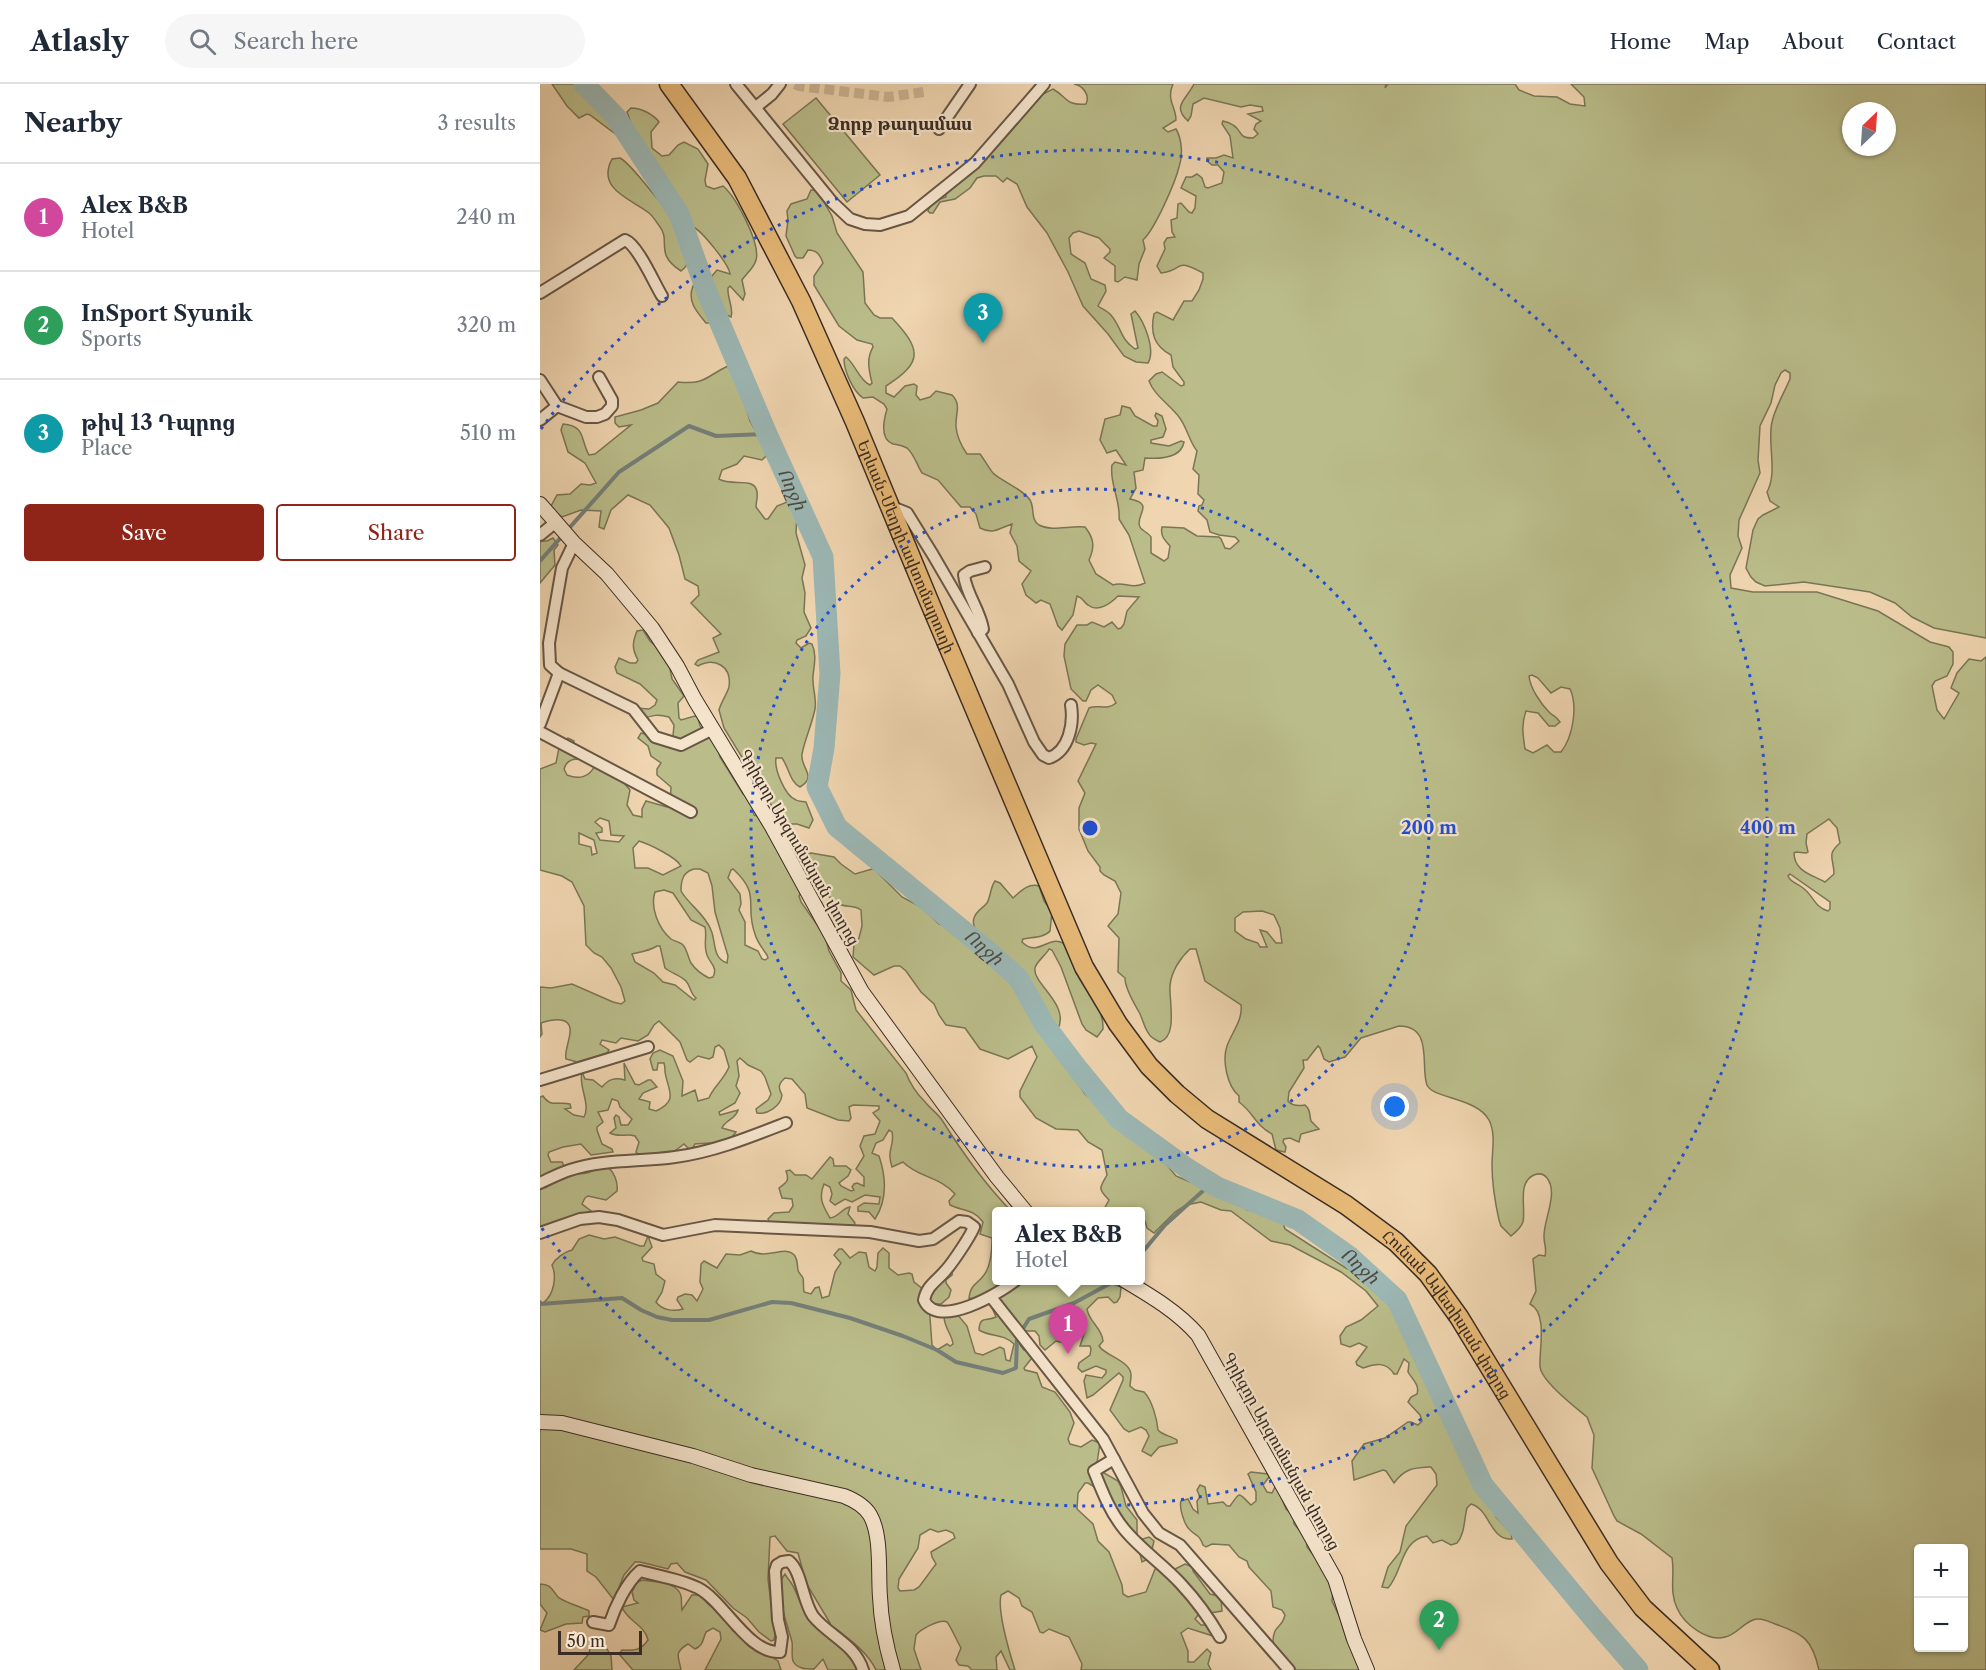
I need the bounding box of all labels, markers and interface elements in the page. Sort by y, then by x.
search box [165,14,585,68]
text: Atlasly [30,24,129,58]
icon: search [186,25,219,58]
text: Search here [234,28,358,55]
text: Home [1610,29,1671,54]
text: Map [1704,29,1749,54]
text: About [1782,29,1844,54]
text: Contact [1877,29,1956,54]
north arrow [1842,102,1896,156]
text: Nearby [24,107,122,139]
text: 3 results [438,111,516,135]
district label: Ձորք թաղամաս [828,113,972,135]
text: Alex B&B [81,192,188,219]
text: 1 [39,205,48,229]
text: 240 m [456,205,516,229]
text: Hotel [81,219,134,243]
pin: 3 [964,294,1002,343]
text: InSport Syunik [81,300,253,327]
text: 2 [38,313,49,337]
text: 320 m [457,313,516,337]
text: Sports [81,327,142,351]
text: թիվ 13 Դպրոց [81,409,236,436]
text: 3 [38,421,49,445]
text: 510 m [460,421,516,445]
text: Place [81,436,132,460]
street label: Երևան-Մեղրի ավտոմայրուղի [854,437,960,656]
water label: Ողջի [773,464,811,514]
button: Save [24,504,264,561]
button: Share [276,504,516,561]
street label: Գրիգոր Արզումանյան փողոց [736,745,864,949]
text: 200 m [1401,817,1457,839]
text: 400 m [1740,817,1796,839]
centre of rings [1080,818,1100,838]
water label: Ողջի [959,925,1008,970]
your location [1380,1092,1409,1121]
popup [992,1207,1145,1285]
text: Alex B&B [1015,1221,1122,1248]
street label: Հունան Ավետիսյան փողոց [1378,1225,1516,1402]
water label: Ողջի [1337,1243,1384,1289]
text: Hotel [1015,1248,1068,1272]
pin: 1 [1048,1304,1088,1354]
street label: Գրիգոր Արզումանյան փողոց [1219,1349,1345,1553]
map controls [1914,1544,1968,1652]
button: + [1914,1544,1968,1598]
button: − [1914,1598,1968,1652]
pin: 2 [1420,1600,1458,1650]
scale bar [558,1628,642,1656]
text: 50 m [567,1631,605,1651]

